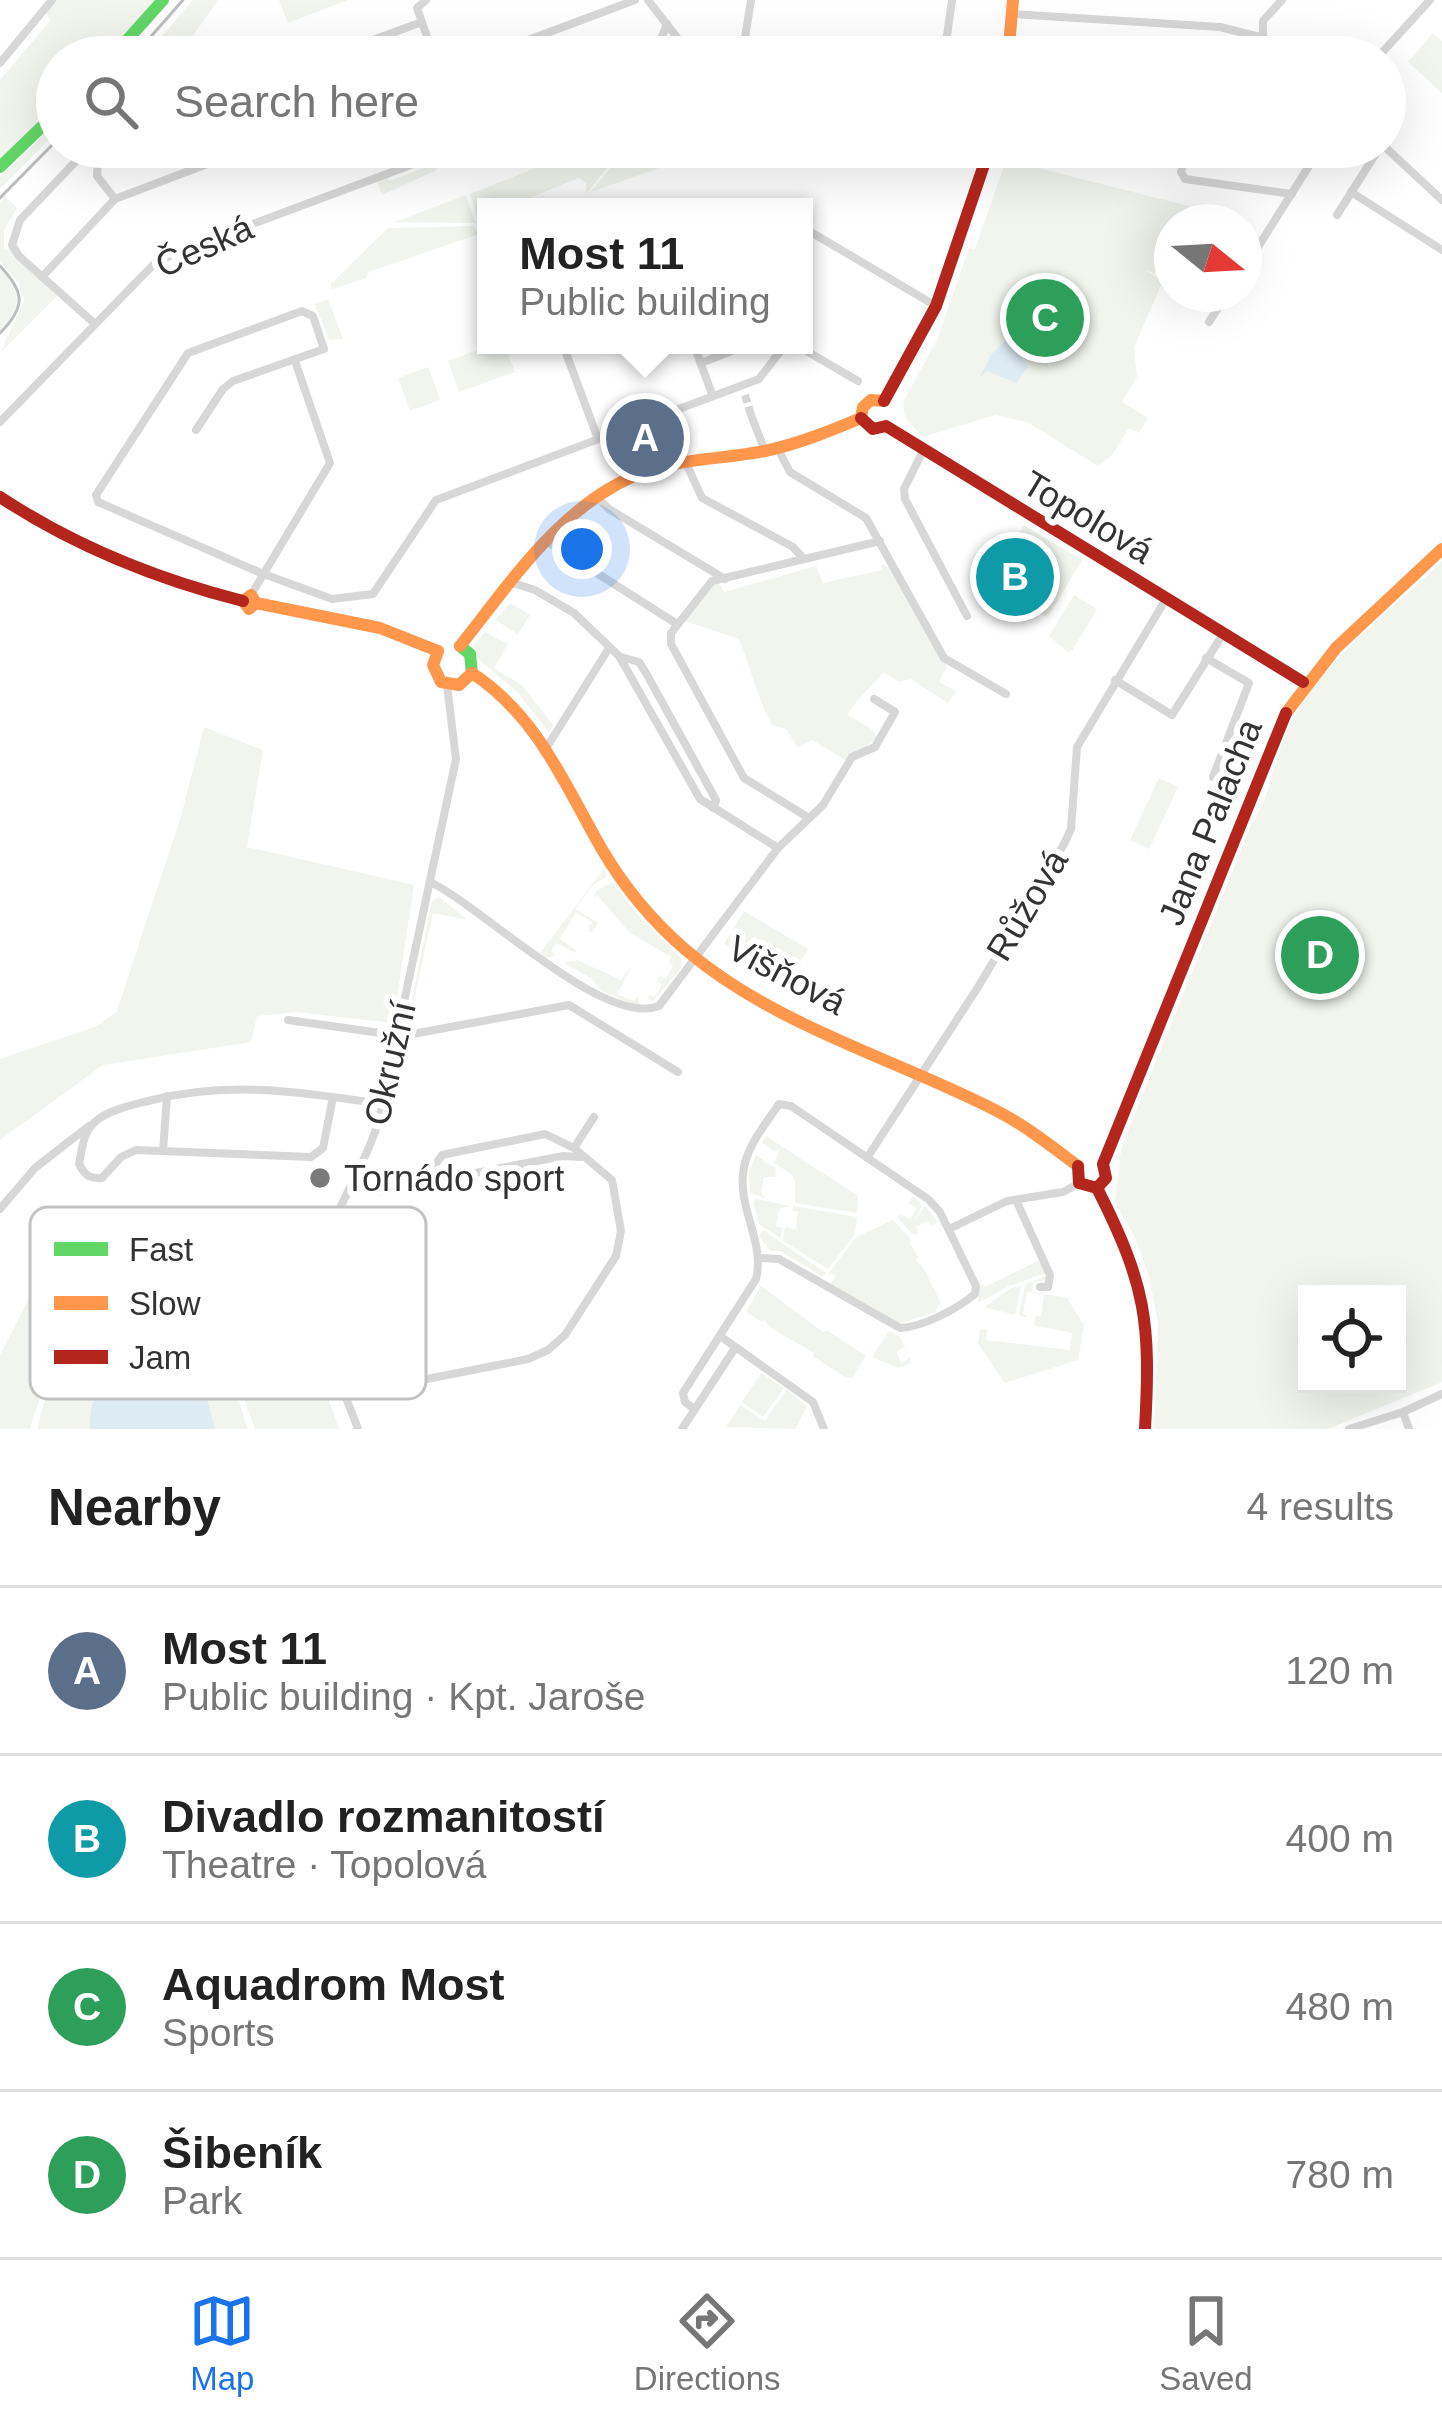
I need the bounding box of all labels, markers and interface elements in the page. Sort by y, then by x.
search box [36,36,1406,168]
icon: search [78,69,144,135]
text: Search here [174,76,419,127]
popup [477,198,813,354]
north arrow [1154,204,1262,312]
street label: Česká [149,206,260,285]
text: Most 11 [519,228,684,279]
pin: C [1006,273,1084,363]
text: Public building [519,280,771,323]
pin: A [606,393,684,483]
street label: Topolová [1016,462,1161,572]
your location [552,519,612,579]
pin: B [976,532,1054,622]
street label: Jana Palacha [1150,712,1270,931]
street label: Růžová [978,841,1077,968]
pin: D [1281,910,1359,1000]
street label: Višňová [721,927,854,1023]
street label: Okružní [356,997,424,1129]
place label: Tornádo sport [344,1158,564,1199]
marker: Tornádo sport [307,1165,333,1191]
legend [30,1207,426,1399]
text: Fast [129,1231,193,1268]
text: Slow [129,1285,201,1322]
map controls [1298,1285,1406,1393]
button: locate [1298,1285,1406,1393]
text: Jam [129,1339,191,1376]
text: Nearby [48,1479,221,1536]
text: 4 results [1247,1485,1394,1528]
text: Most 11 [162,1623,327,1674]
text: A [73,1649,101,1692]
text: 120 m [1286,1649,1394,1692]
text: Public building · Kpt. Jaroše [162,1675,645,1718]
text: Divadlo rozmanitostí [162,1791,605,1842]
text: B [73,1817,101,1860]
text: 400 m [1286,1817,1394,1860]
text: Theatre · Topolová [162,1843,486,1886]
text: Aquadrom Most [162,1959,505,2010]
text: C [73,1985,101,2028]
text: 480 m [1286,1985,1394,2028]
text: Sports [162,2011,275,2054]
text: Šibeník [162,2127,322,2178]
text: D [73,2153,101,2196]
text: 780 m [1286,2153,1394,2196]
text: Park [162,2179,242,2222]
tab: Map [189,2288,255,2398]
tab: Directions [634,2288,781,2398]
tab: Saved [1159,2288,1253,2398]

